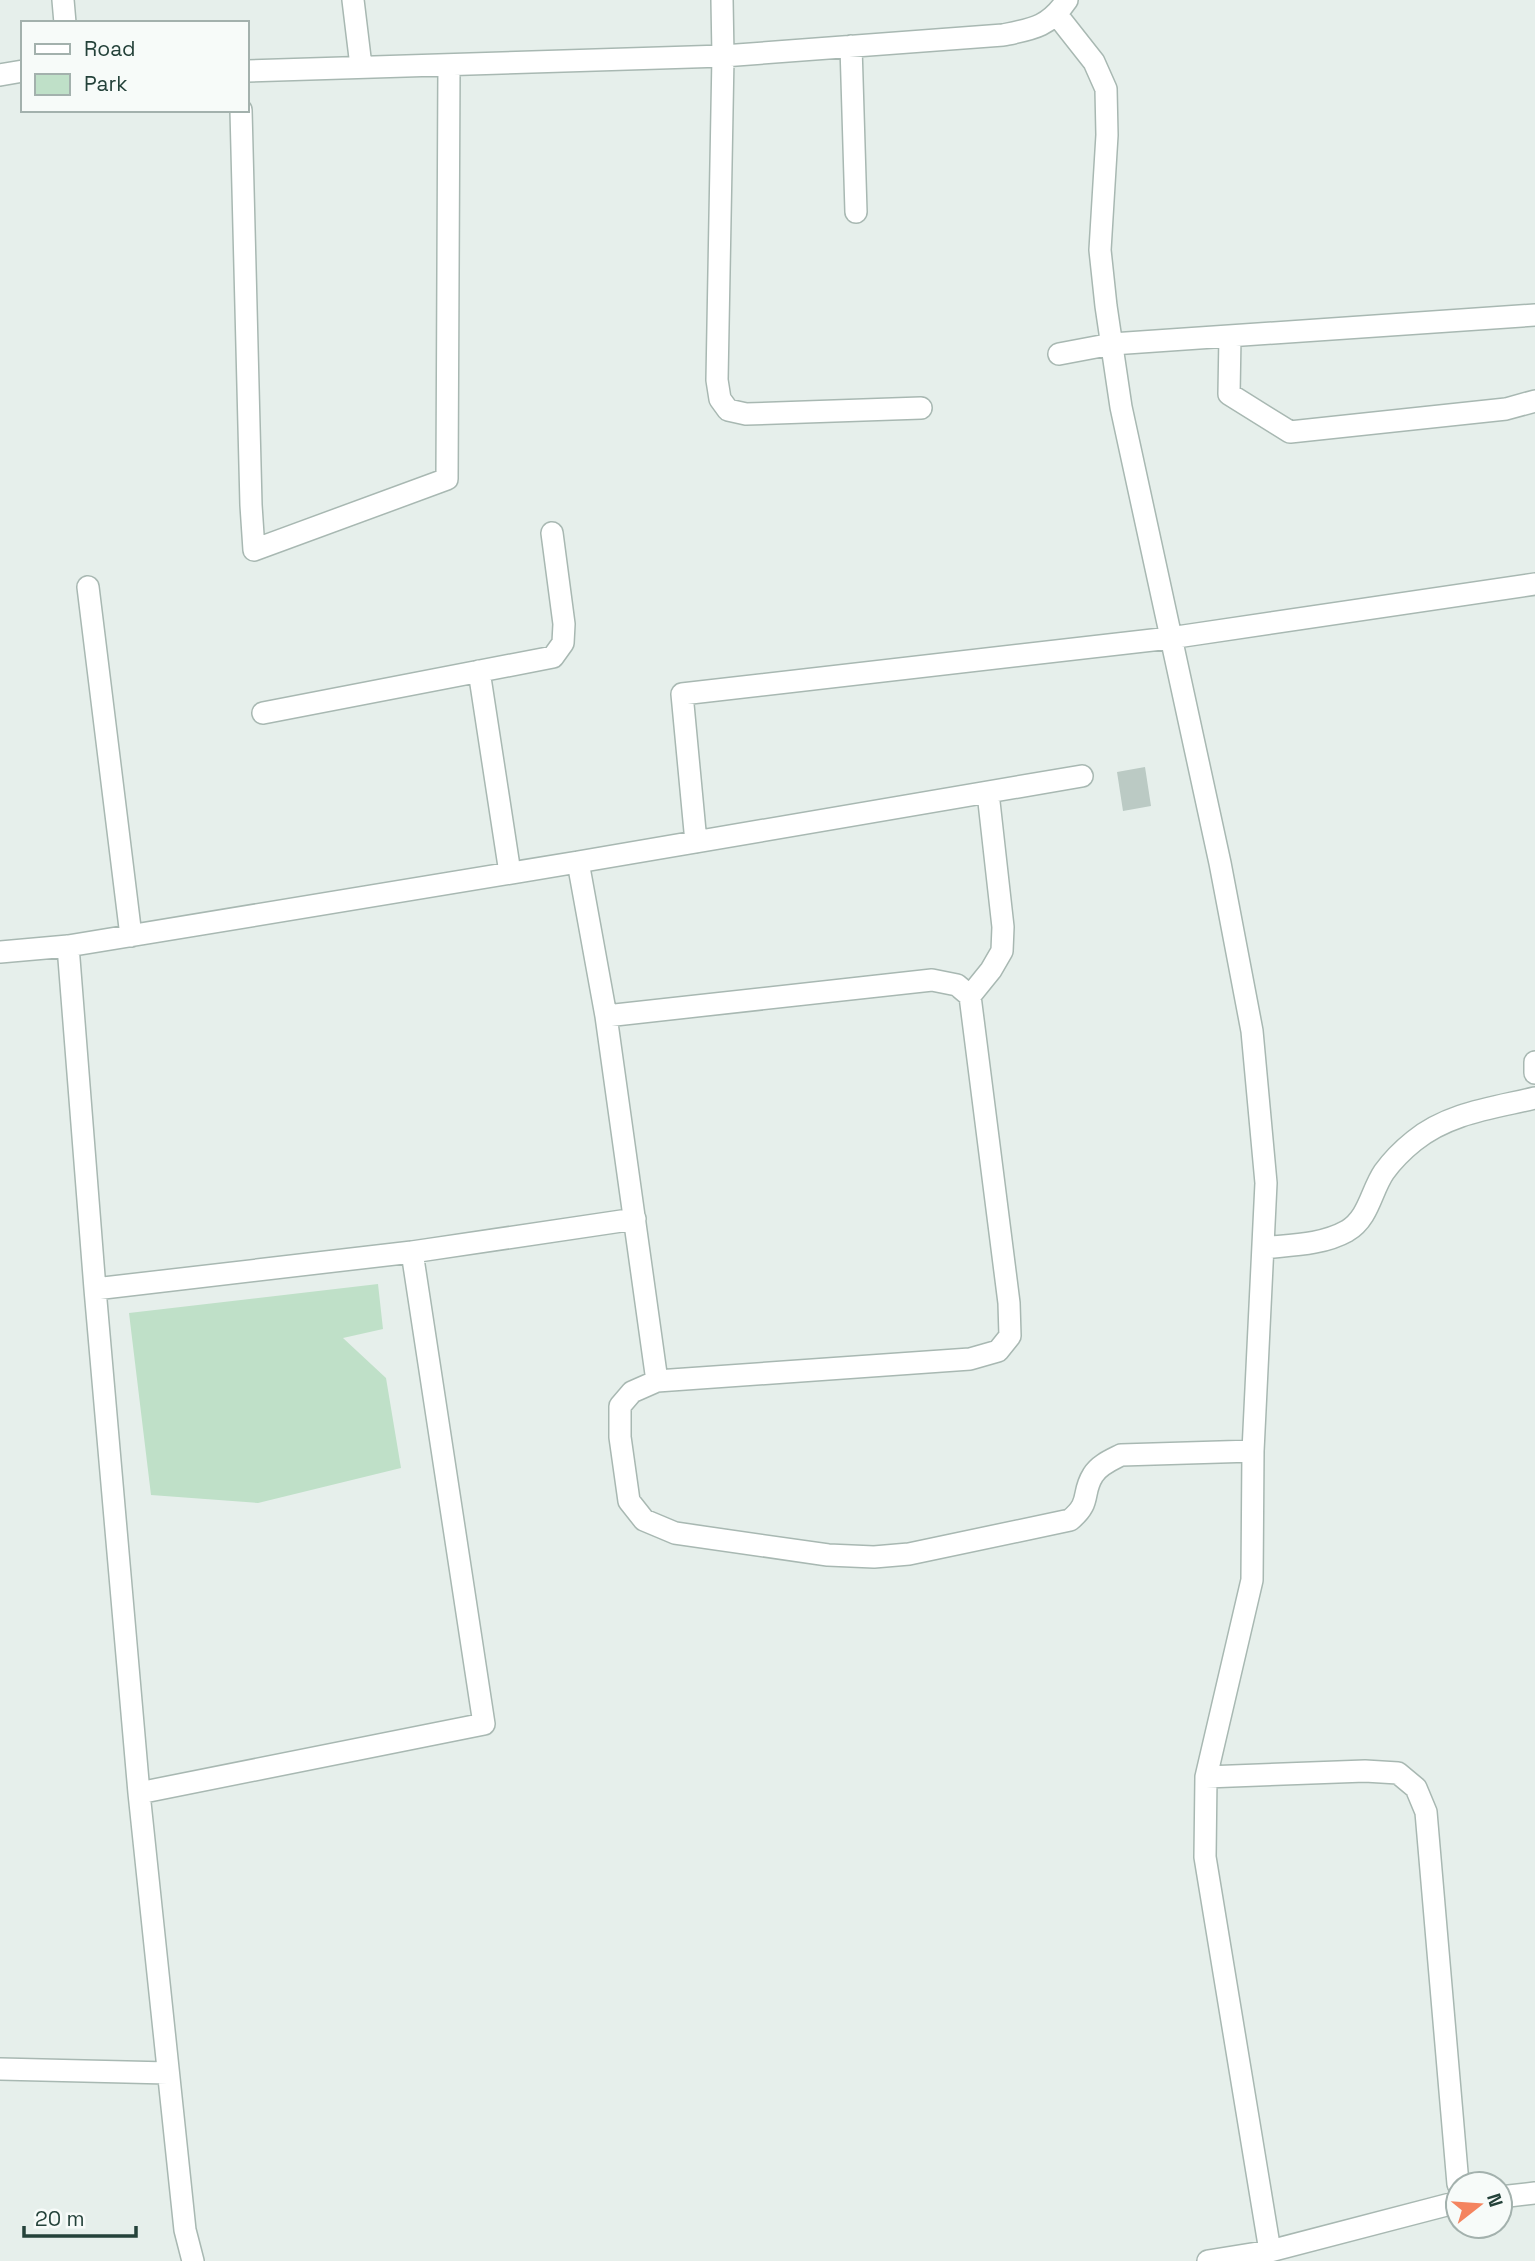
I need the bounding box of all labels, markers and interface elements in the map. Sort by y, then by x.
legend [21,21,248,112]
text: Road [84,35,136,62]
text: Park [84,70,128,97]
north arrow [1444,2170,1514,2240]
text: N [1481,2190,1509,2210]
scale bar [24,2194,136,2238]
text: 20 m [35,2205,85,2232]

